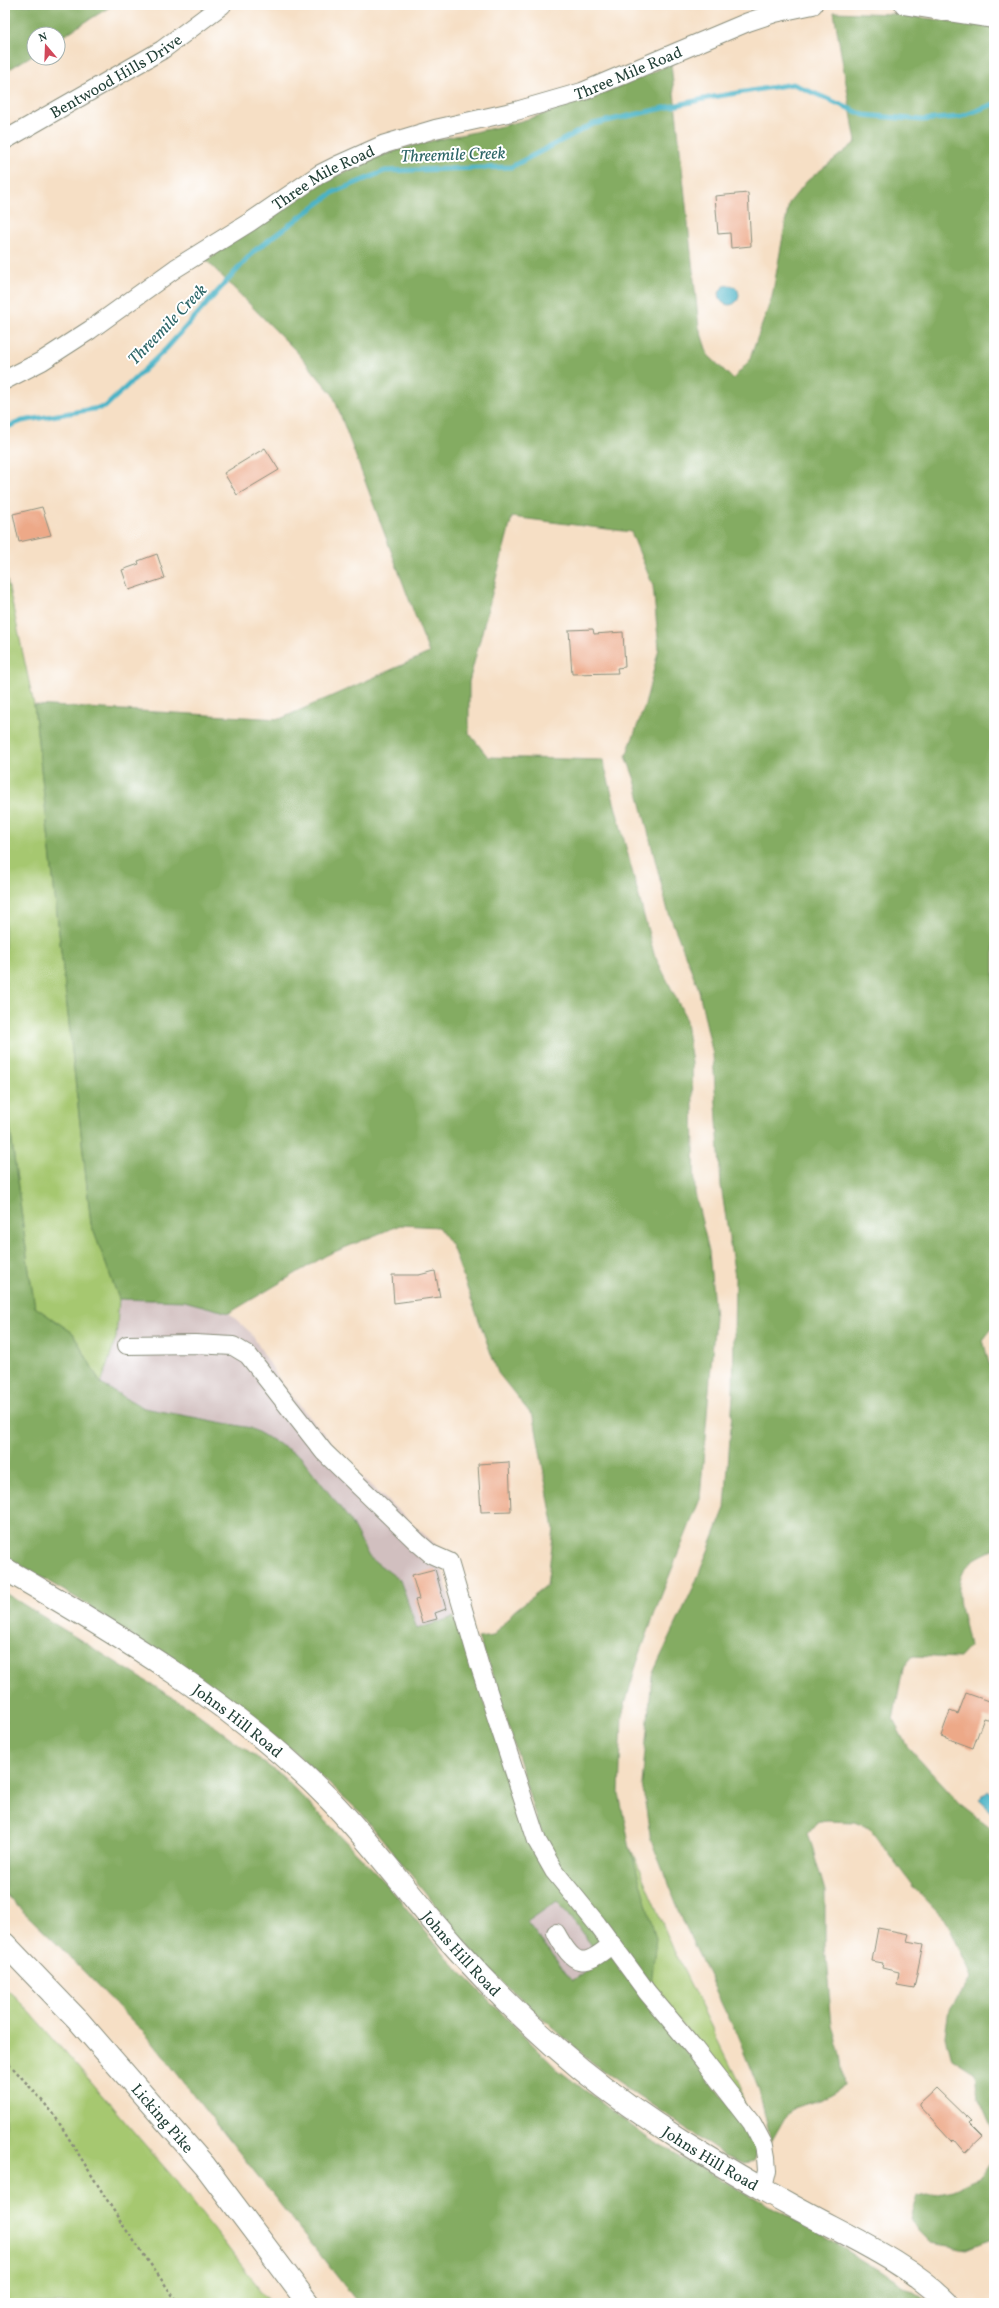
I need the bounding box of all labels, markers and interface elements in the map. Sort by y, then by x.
north arrow [26,26,66,66]
text: N [37,30,49,46]
street label: Bentwood Hills Drive [47,30,187,125]
street label: Three Mile Road [572,42,686,107]
street label: Three Mile Road [268,141,379,217]
water label: Threemile Creek [400,142,506,169]
water label: Threemile Creek [123,279,213,371]
street label: Johns Hill Road [187,1680,287,1764]
street label: Johns Hill Road [416,1907,505,2002]
street label: Licking Pike [125,2080,198,2159]
street label: Johns Hill Road [657,2122,762,2197]

